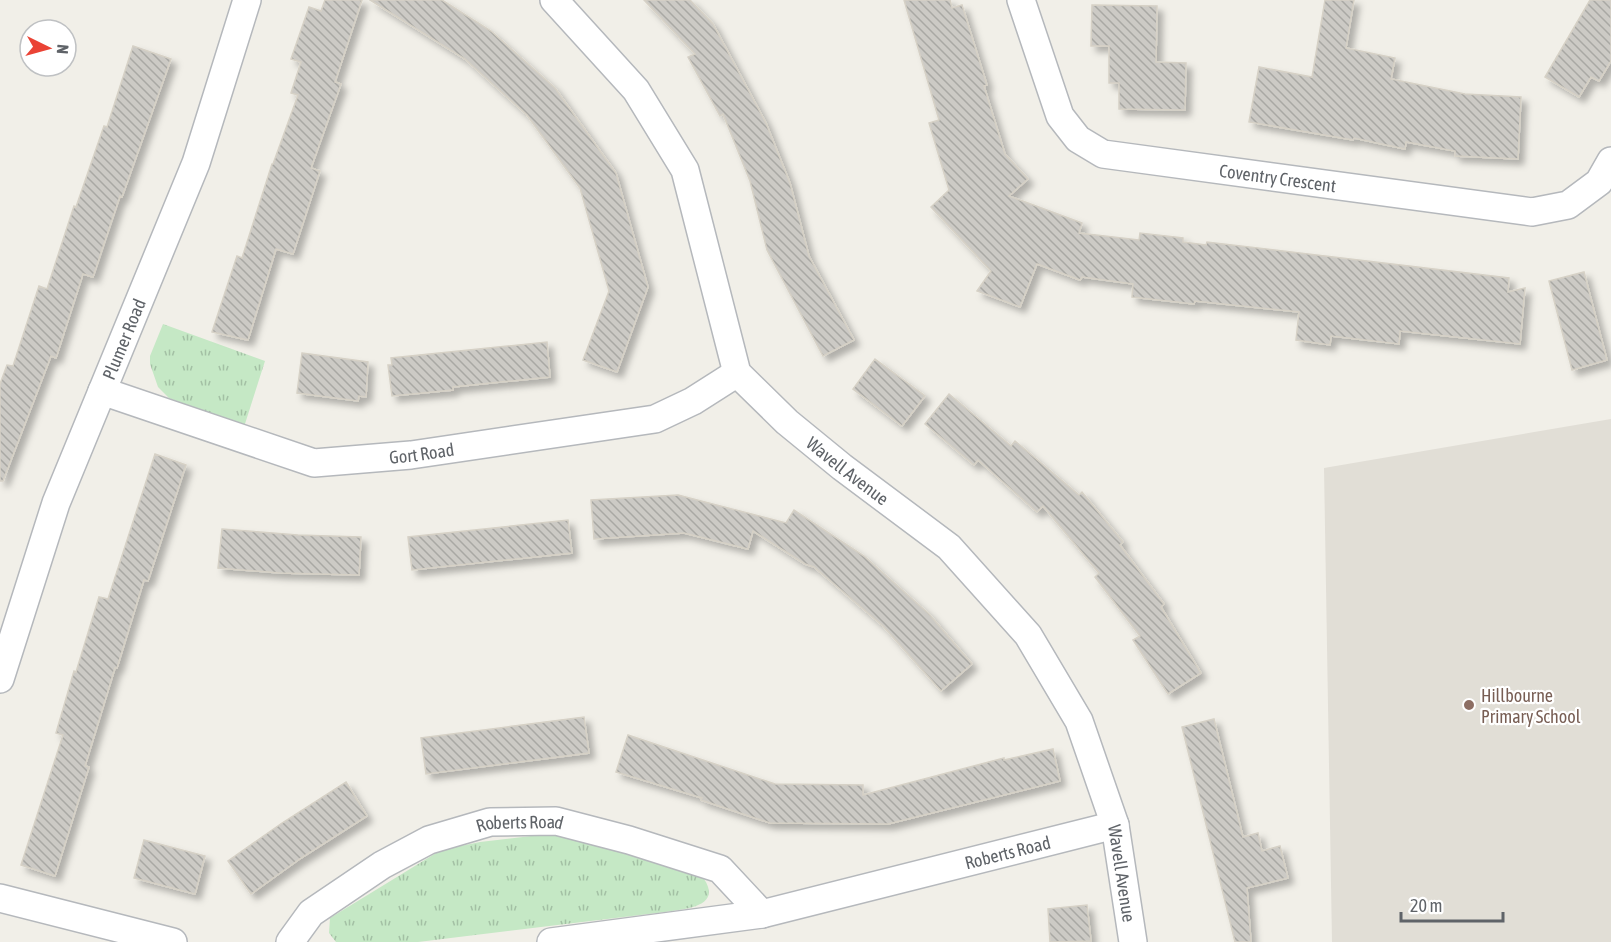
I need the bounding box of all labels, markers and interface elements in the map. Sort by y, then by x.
north arrow [18,18,78,78]
text: N [54,44,72,55]
street label: Coventry Crescent [1218,159,1337,196]
street label: Plumer Road [97,295,150,383]
street label: Wavell Avenue [803,432,893,509]
street label: Gort Road [388,438,455,467]
place label: Hillbourne Primary School [1481,685,1581,727]
marker: Hillbourne Primary School [1462,698,1476,712]
street label: Roberts Road [473,811,566,836]
street label: Wavell Avenue [1105,823,1140,923]
street label: Roberts Road [962,831,1053,873]
scale bar [1401,885,1503,923]
text: 20 m [1410,895,1442,916]

